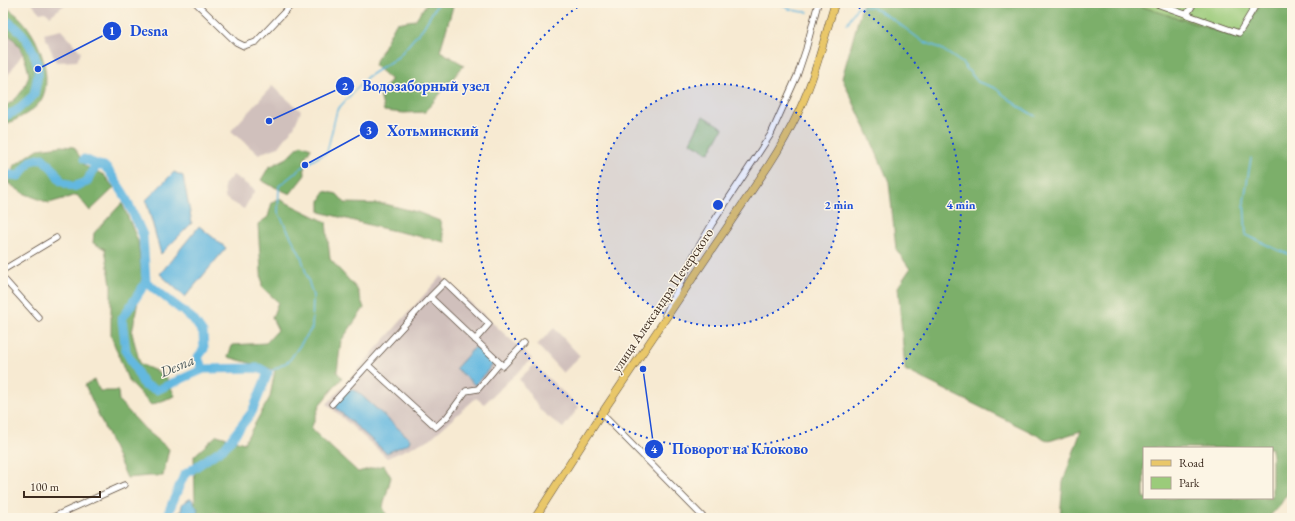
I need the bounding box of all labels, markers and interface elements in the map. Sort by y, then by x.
callout: Desna [102,18,176,45]
text: Desna [130,21,169,40]
text: 1 [109,23,115,39]
callout: Водозаборный узел [335,73,498,100]
text: Водозаборный узел [362,76,490,95]
text: 2 [342,78,349,94]
callout: Хотьминский [359,117,487,144]
text: Хотьминский [386,121,479,140]
text: 3 [366,122,372,138]
text: 2 min [824,197,854,213]
text: 4 min [946,197,976,213]
centre of rings [711,198,725,212]
street label: улица Александра Печерского [607,224,717,376]
water label: Desna [156,350,197,382]
callout: Поворот на Клоково [644,435,816,462]
text: Поворот на Клоково [672,439,808,458]
text: 4 [651,441,658,457]
legend [1143,447,1273,499]
text: Road [1179,455,1205,471]
scale bar [24,473,100,499]
text: Park [1179,475,1200,491]
text: 100 m [30,479,60,495]

